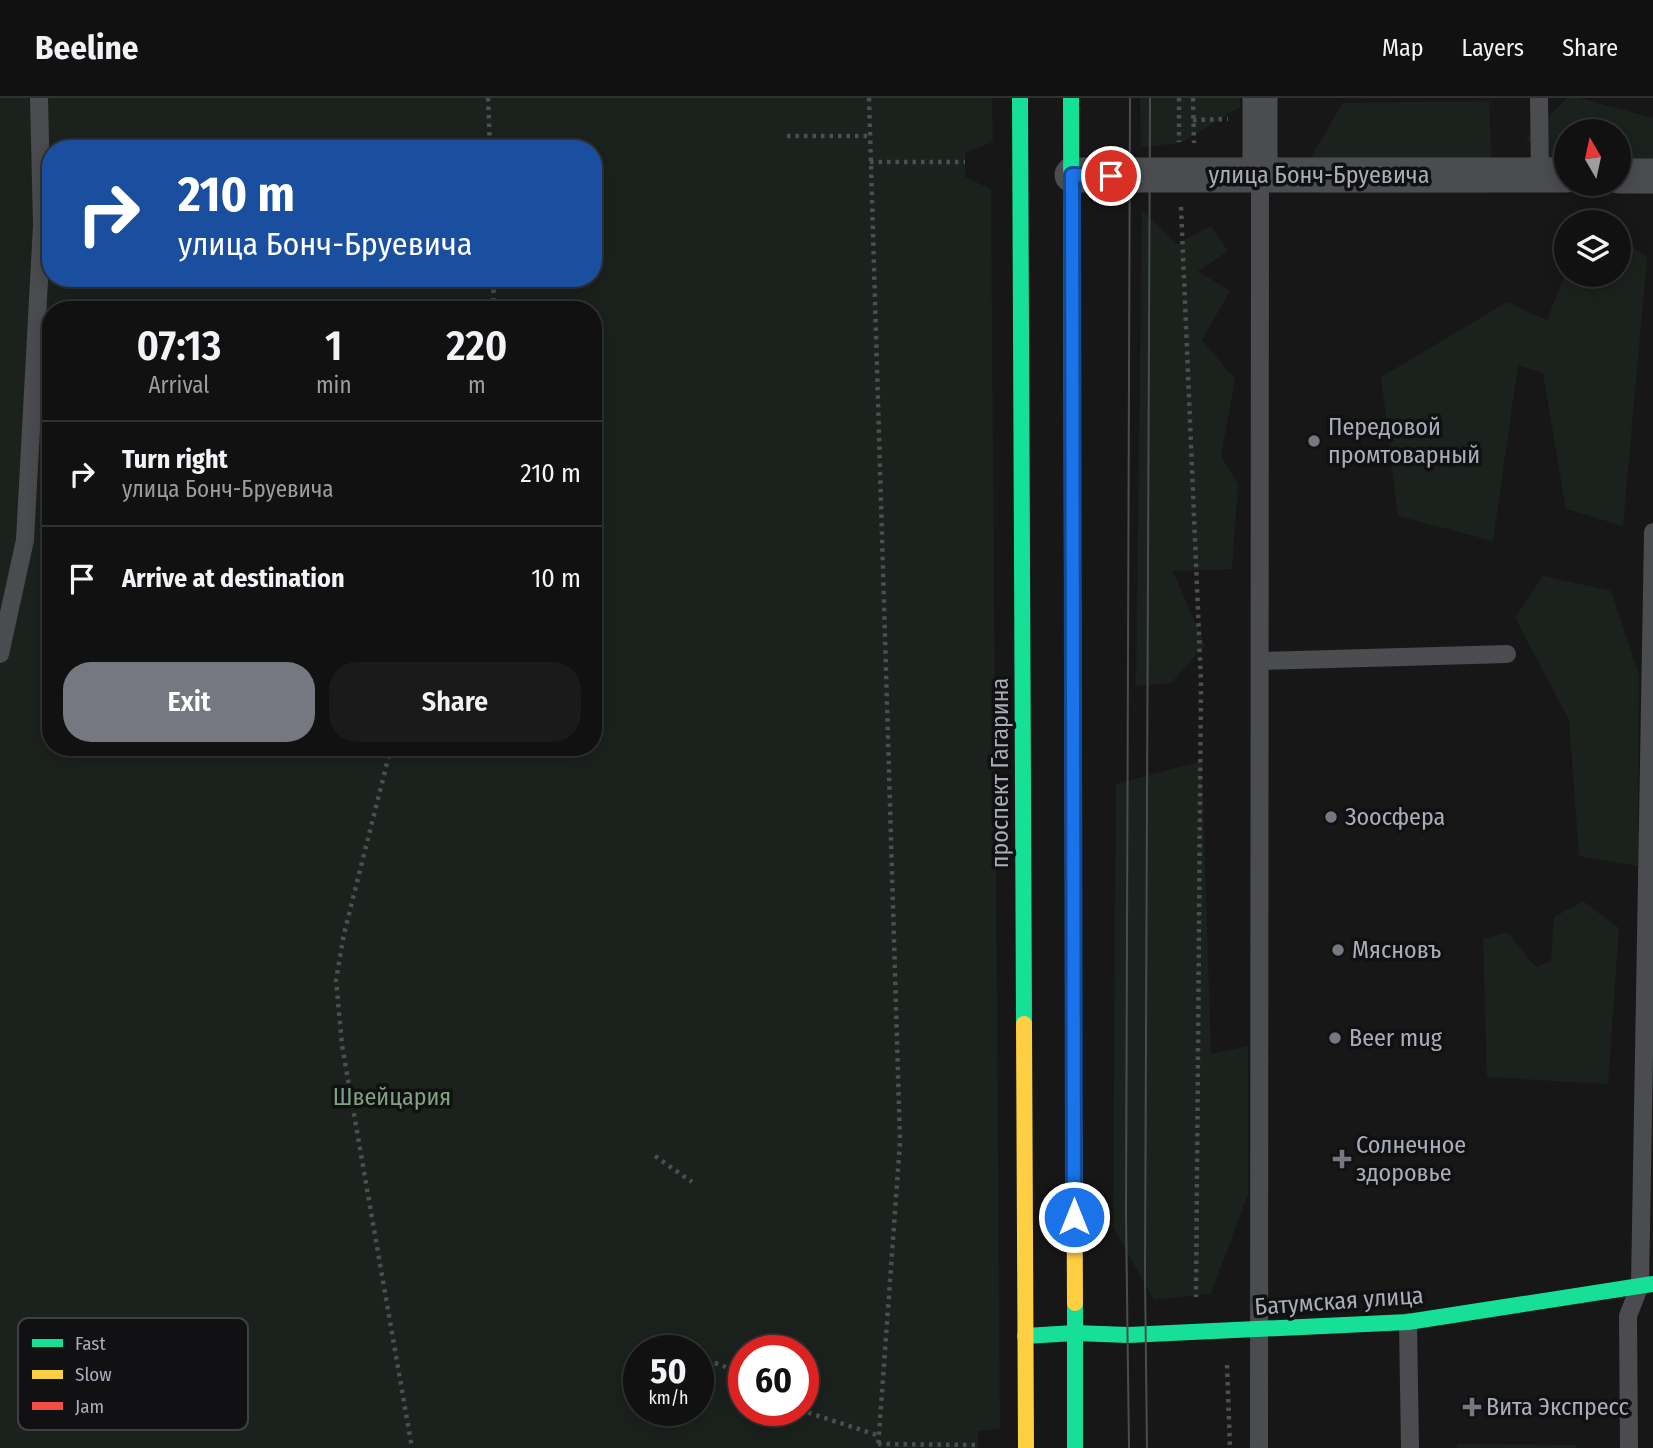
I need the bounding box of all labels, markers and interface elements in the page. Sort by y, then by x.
text: Beeline [35,28,139,68]
text: Map [1382,34,1424,62]
text: Layers [1462,34,1524,62]
text: Share [1562,34,1618,62]
north arrow [1554,119,1631,196]
map controls [1554,119,1631,287]
pin [1081,146,1141,206]
icon: arrive [1092,157,1130,195]
street label: улица Бонч-Бруевича [1209,161,1429,189]
text: 210 m [178,165,295,224]
icon: right [63,168,154,259]
button: layers [1554,210,1631,287]
text: улица Бонч-Бруевича [178,225,472,263]
text: 07:13 [137,321,221,371]
text: 1 [325,321,342,371]
text: 220 [446,321,507,371]
text: Arrival [148,371,209,399]
text: min [316,371,352,399]
text: m [468,371,486,399]
place label: Передовой промтоварный [1328,413,1480,469]
marker: Передовой промтоварный [1306,433,1322,449]
text: Turn right [122,444,228,475]
icon: right [63,455,101,493]
text: 210 m [520,458,581,489]
text: улица Бонч-Бруевича [122,475,334,503]
icon: arrive [63,560,101,598]
text: Arrive at destination [122,563,345,594]
text: 10 m [531,563,581,594]
button: Exit [63,662,315,742]
button: Share [329,662,581,742]
street label: проспект Гагарина [986,678,1014,868]
place label: Зоосфера [1345,803,1445,831]
marker: Зоосфера [1323,809,1339,825]
place label: Мясновъ [1352,936,1441,964]
marker: Мясновъ [1330,942,1346,958]
place label: Beer mug [1349,1024,1443,1052]
marker: Beer mug [1327,1030,1343,1046]
park label: Швейцария [333,1083,451,1111]
place label: Солнечное здоровье [1356,1131,1466,1187]
marker: Солнечное здоровье [1334,1151,1350,1167]
position arrow [1037,1180,1111,1254]
street label: Батумская улица [1254,1281,1424,1321]
legend [18,1318,248,1430]
text: Fast [75,1332,106,1355]
speed limit sign: 60 [728,1335,819,1426]
text: 50 [650,1350,687,1392]
text: Slow [75,1363,112,1386]
text: km/h [648,1387,689,1409]
place label: Вита Экспресс [1486,1393,1629,1421]
text: Jam [75,1395,104,1418]
marker: Вита Экспресс [1464,1399,1480,1415]

